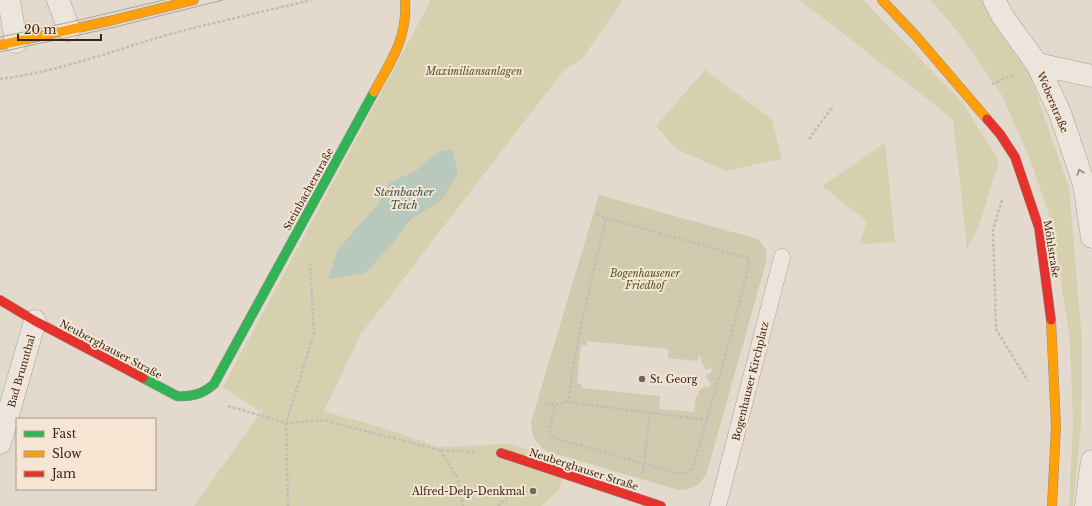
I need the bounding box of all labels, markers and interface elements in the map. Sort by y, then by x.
scale bar [18,16,101,42]
text: 20 m [24,22,56,37]
park label: Maximiliansanlagen [425,65,522,78]
street label: Weberstraße [1033,69,1071,135]
street label: Steinbacherstraße [280,146,337,233]
one-way arrow [1076,168,1085,175]
water label: Steinbacher Teich [374,185,435,212]
street label: Möhlstraße [1041,219,1063,279]
park label: Bogenhausener Friedhof [609,267,680,292]
street label: Neuberghauser Straße [57,317,164,382]
street label: Bogenhauser Kirchplatz [729,320,772,442]
street label: Bad Brunnthal [5,333,38,409]
place label: St. Georg [650,373,698,386]
marker: St. Georg [637,374,647,384]
legend [16,418,156,490]
text: Fast [52,426,77,441]
text: Slow [52,446,82,461]
street label: Neuberghauser Straße [528,446,640,493]
text: Jam [50,466,76,481]
place label: Alfred-Delp-Denkmal [411,485,525,498]
marker: Alfred-Delp-Denkmal [528,486,538,496]

